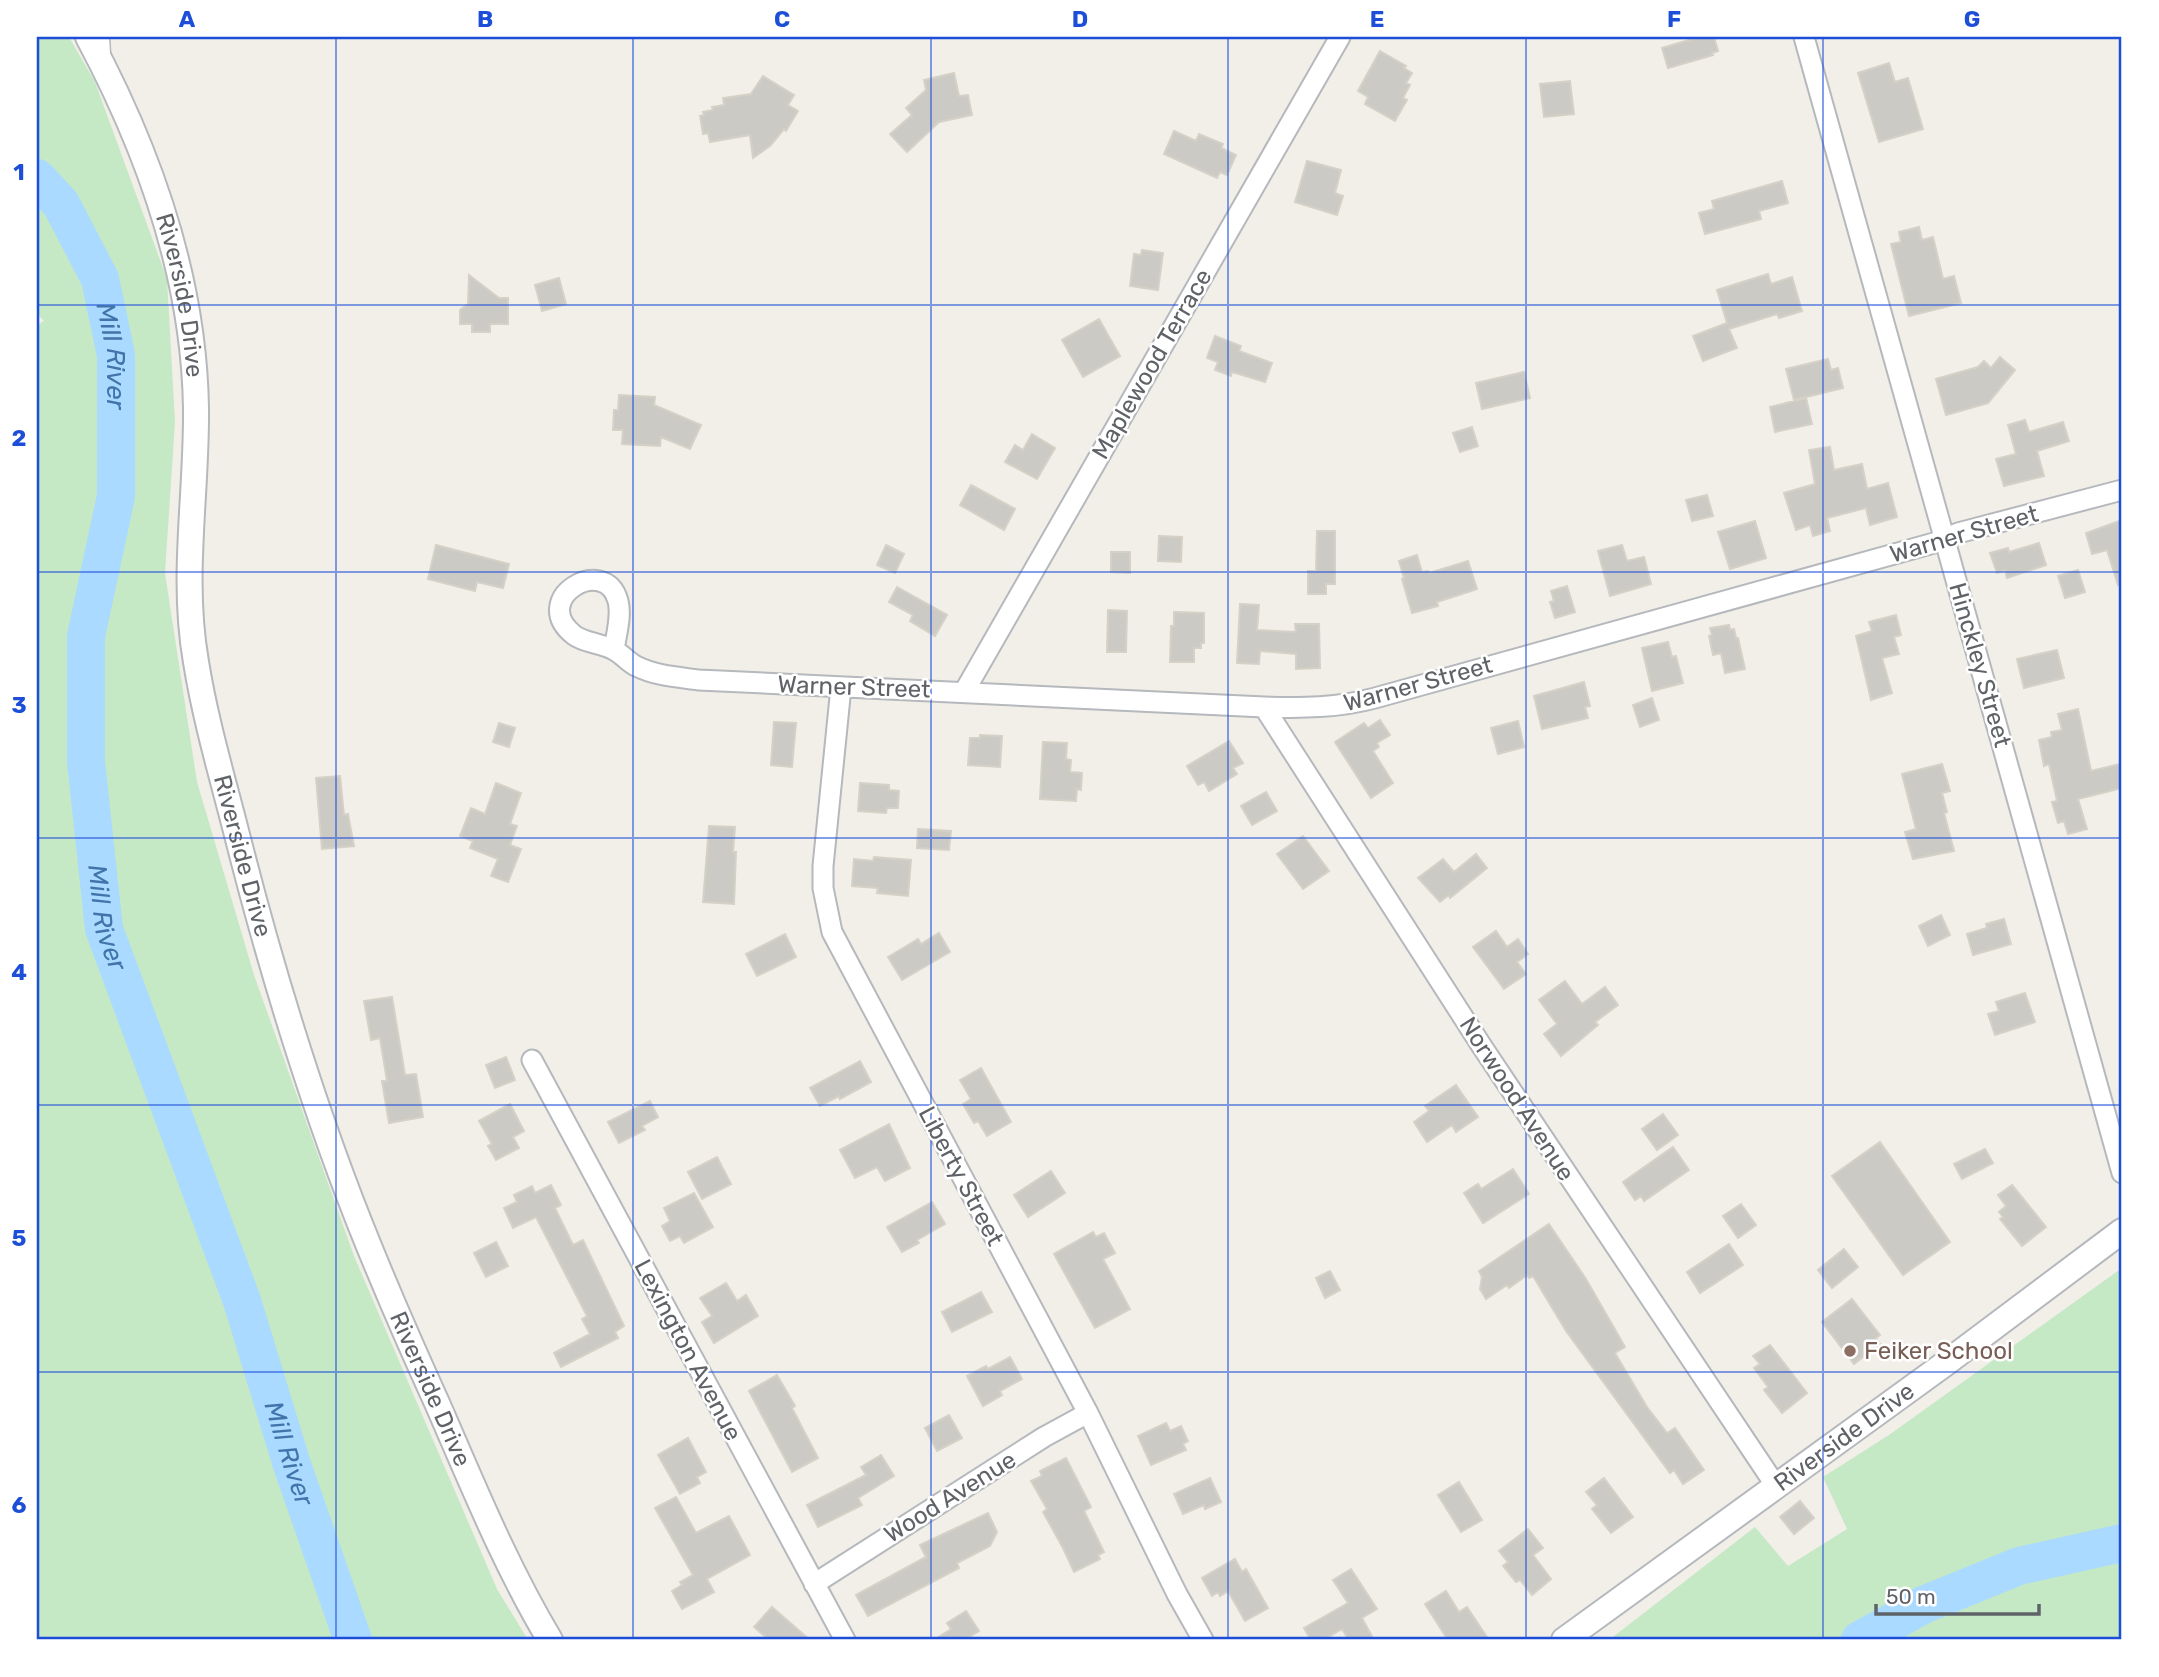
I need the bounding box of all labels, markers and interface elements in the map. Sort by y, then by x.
text: A [179,5,196,33]
text: B [477,5,493,33]
text: C [774,5,790,33]
text: D [1072,5,1088,33]
text: E [1370,5,1384,33]
text: F [1667,5,1681,33]
text: G [1964,5,1980,33]
text: 1 [13,158,25,186]
street label: Riverside Drive [150,210,209,378]
street label: Maplewood Terrace [1086,264,1218,464]
water label: Mill River [89,299,131,410]
text: 2 [12,424,26,452]
street label: Warner Street [1887,499,2041,569]
street label: Hinckley Street [1943,580,2017,750]
street label: Warner Street [1341,651,1495,717]
street label: Warner Street [777,670,931,704]
text: 3 [11,691,27,719]
street label: Riverside Drive [208,772,278,940]
water label: Mill River [81,863,133,976]
text: 4 [11,958,27,986]
street label: Norwood Avenue [1454,1012,1580,1186]
street label: Liberty Street [913,1102,1009,1250]
text: 5 [12,1224,27,1252]
street label: Lexington Avenue [628,1255,748,1445]
street label: Riverside Drive [384,1307,477,1471]
place label: Feiker School [1864,1337,2013,1365]
marker: Feiker School [1842,1343,1858,1359]
street label: Riverside Drive [1769,1377,1920,1497]
water label: Mill River [257,1398,320,1511]
street label: Wood Avenue [879,1445,1021,1549]
text: 6 [12,1491,27,1519]
scale bar [1876,1572,2038,1616]
text: 50 m [1886,1584,1936,1609]

